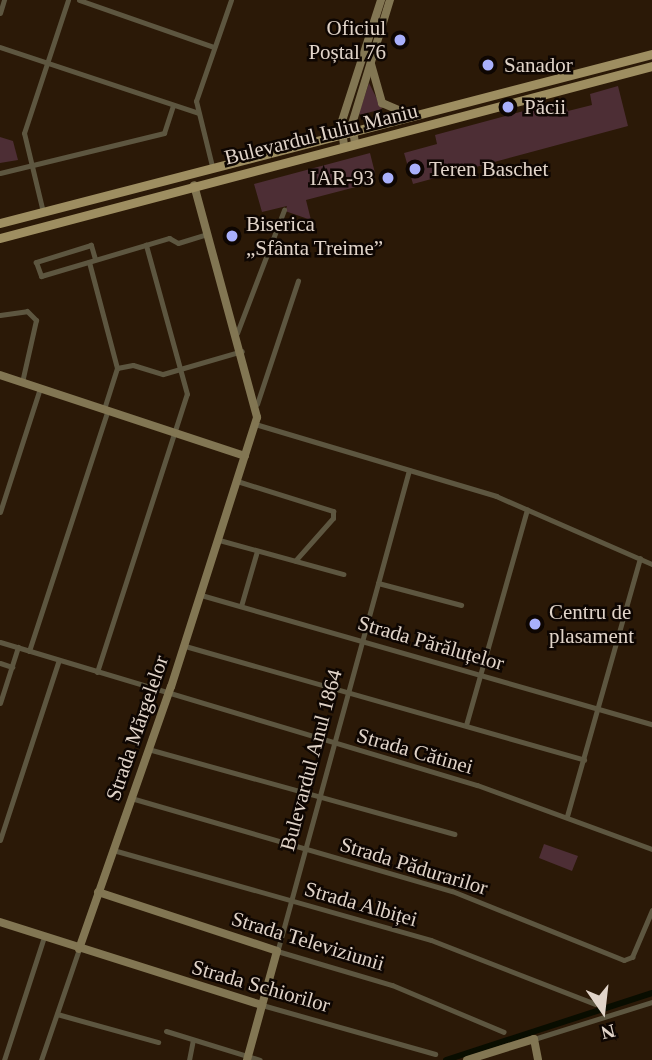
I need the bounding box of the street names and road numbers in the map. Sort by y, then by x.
street label: Bulevardul Iuliu Maniu [222,98,420,170]
street label: Strada Părăluțelor [355,610,507,676]
street label: Strada Mărgelelor [100,652,174,804]
street label: Bulevardul Anul 1864 [275,666,347,854]
street label: Strada Cătinei [354,722,476,780]
street label: Strada Pădurarilor [337,832,491,900]
street label: Strada Albiței [301,876,421,932]
street label: Strada Televiziunii [228,906,388,976]
street label: Strada Schiorilor [189,954,333,1018]

